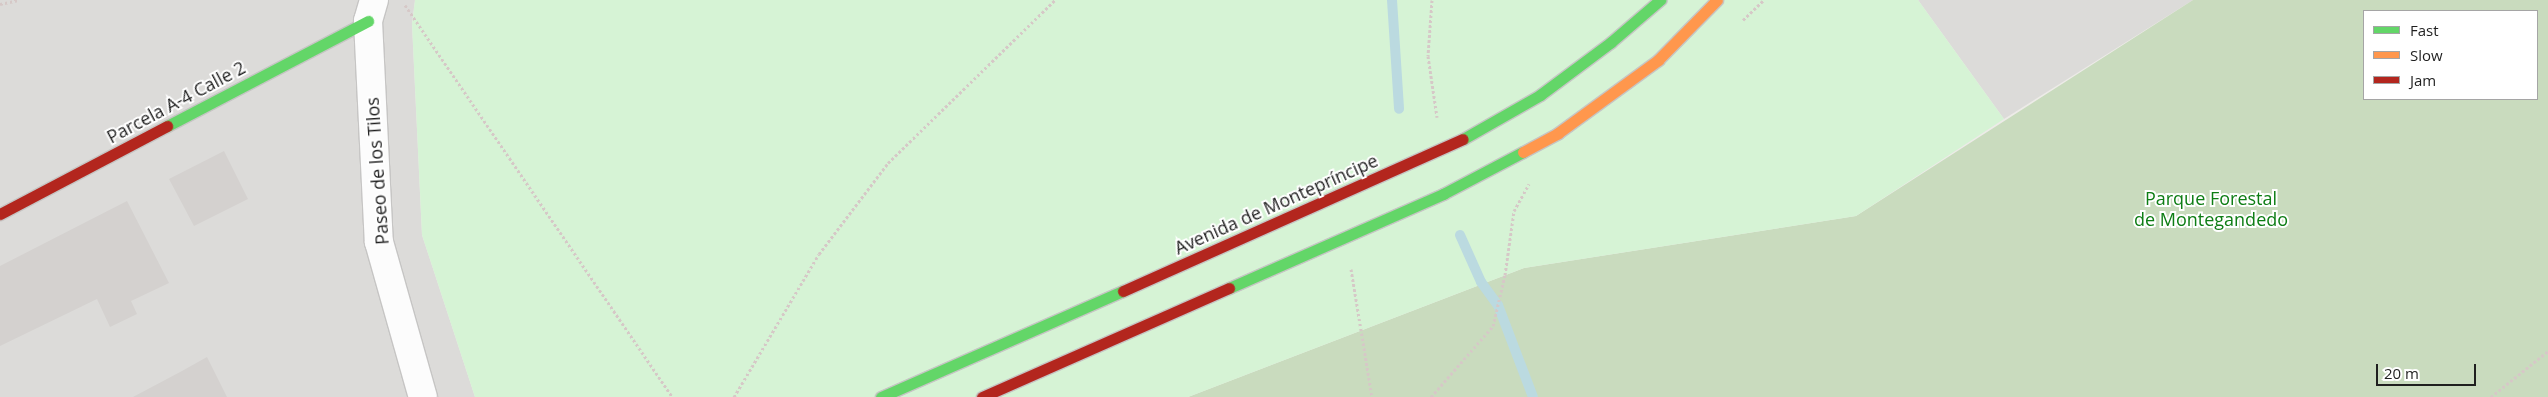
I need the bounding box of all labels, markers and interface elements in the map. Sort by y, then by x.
legend [2363,10,2538,100]
text: Fast [2410,20,2439,40]
text: Slow [2410,45,2443,65]
street label: Parcela A-4 Calle 2 [103,56,249,148]
text: Jam [2410,70,2436,90]
street label: Paseo de los Tilos [361,97,393,245]
street label: Avenida de Montepríncipe [1171,149,1381,259]
park label: Parque Forestal de Montegandedo [2134,188,2288,230]
scale bar [2378,354,2478,386]
text: 20 m [2384,363,2419,383]

